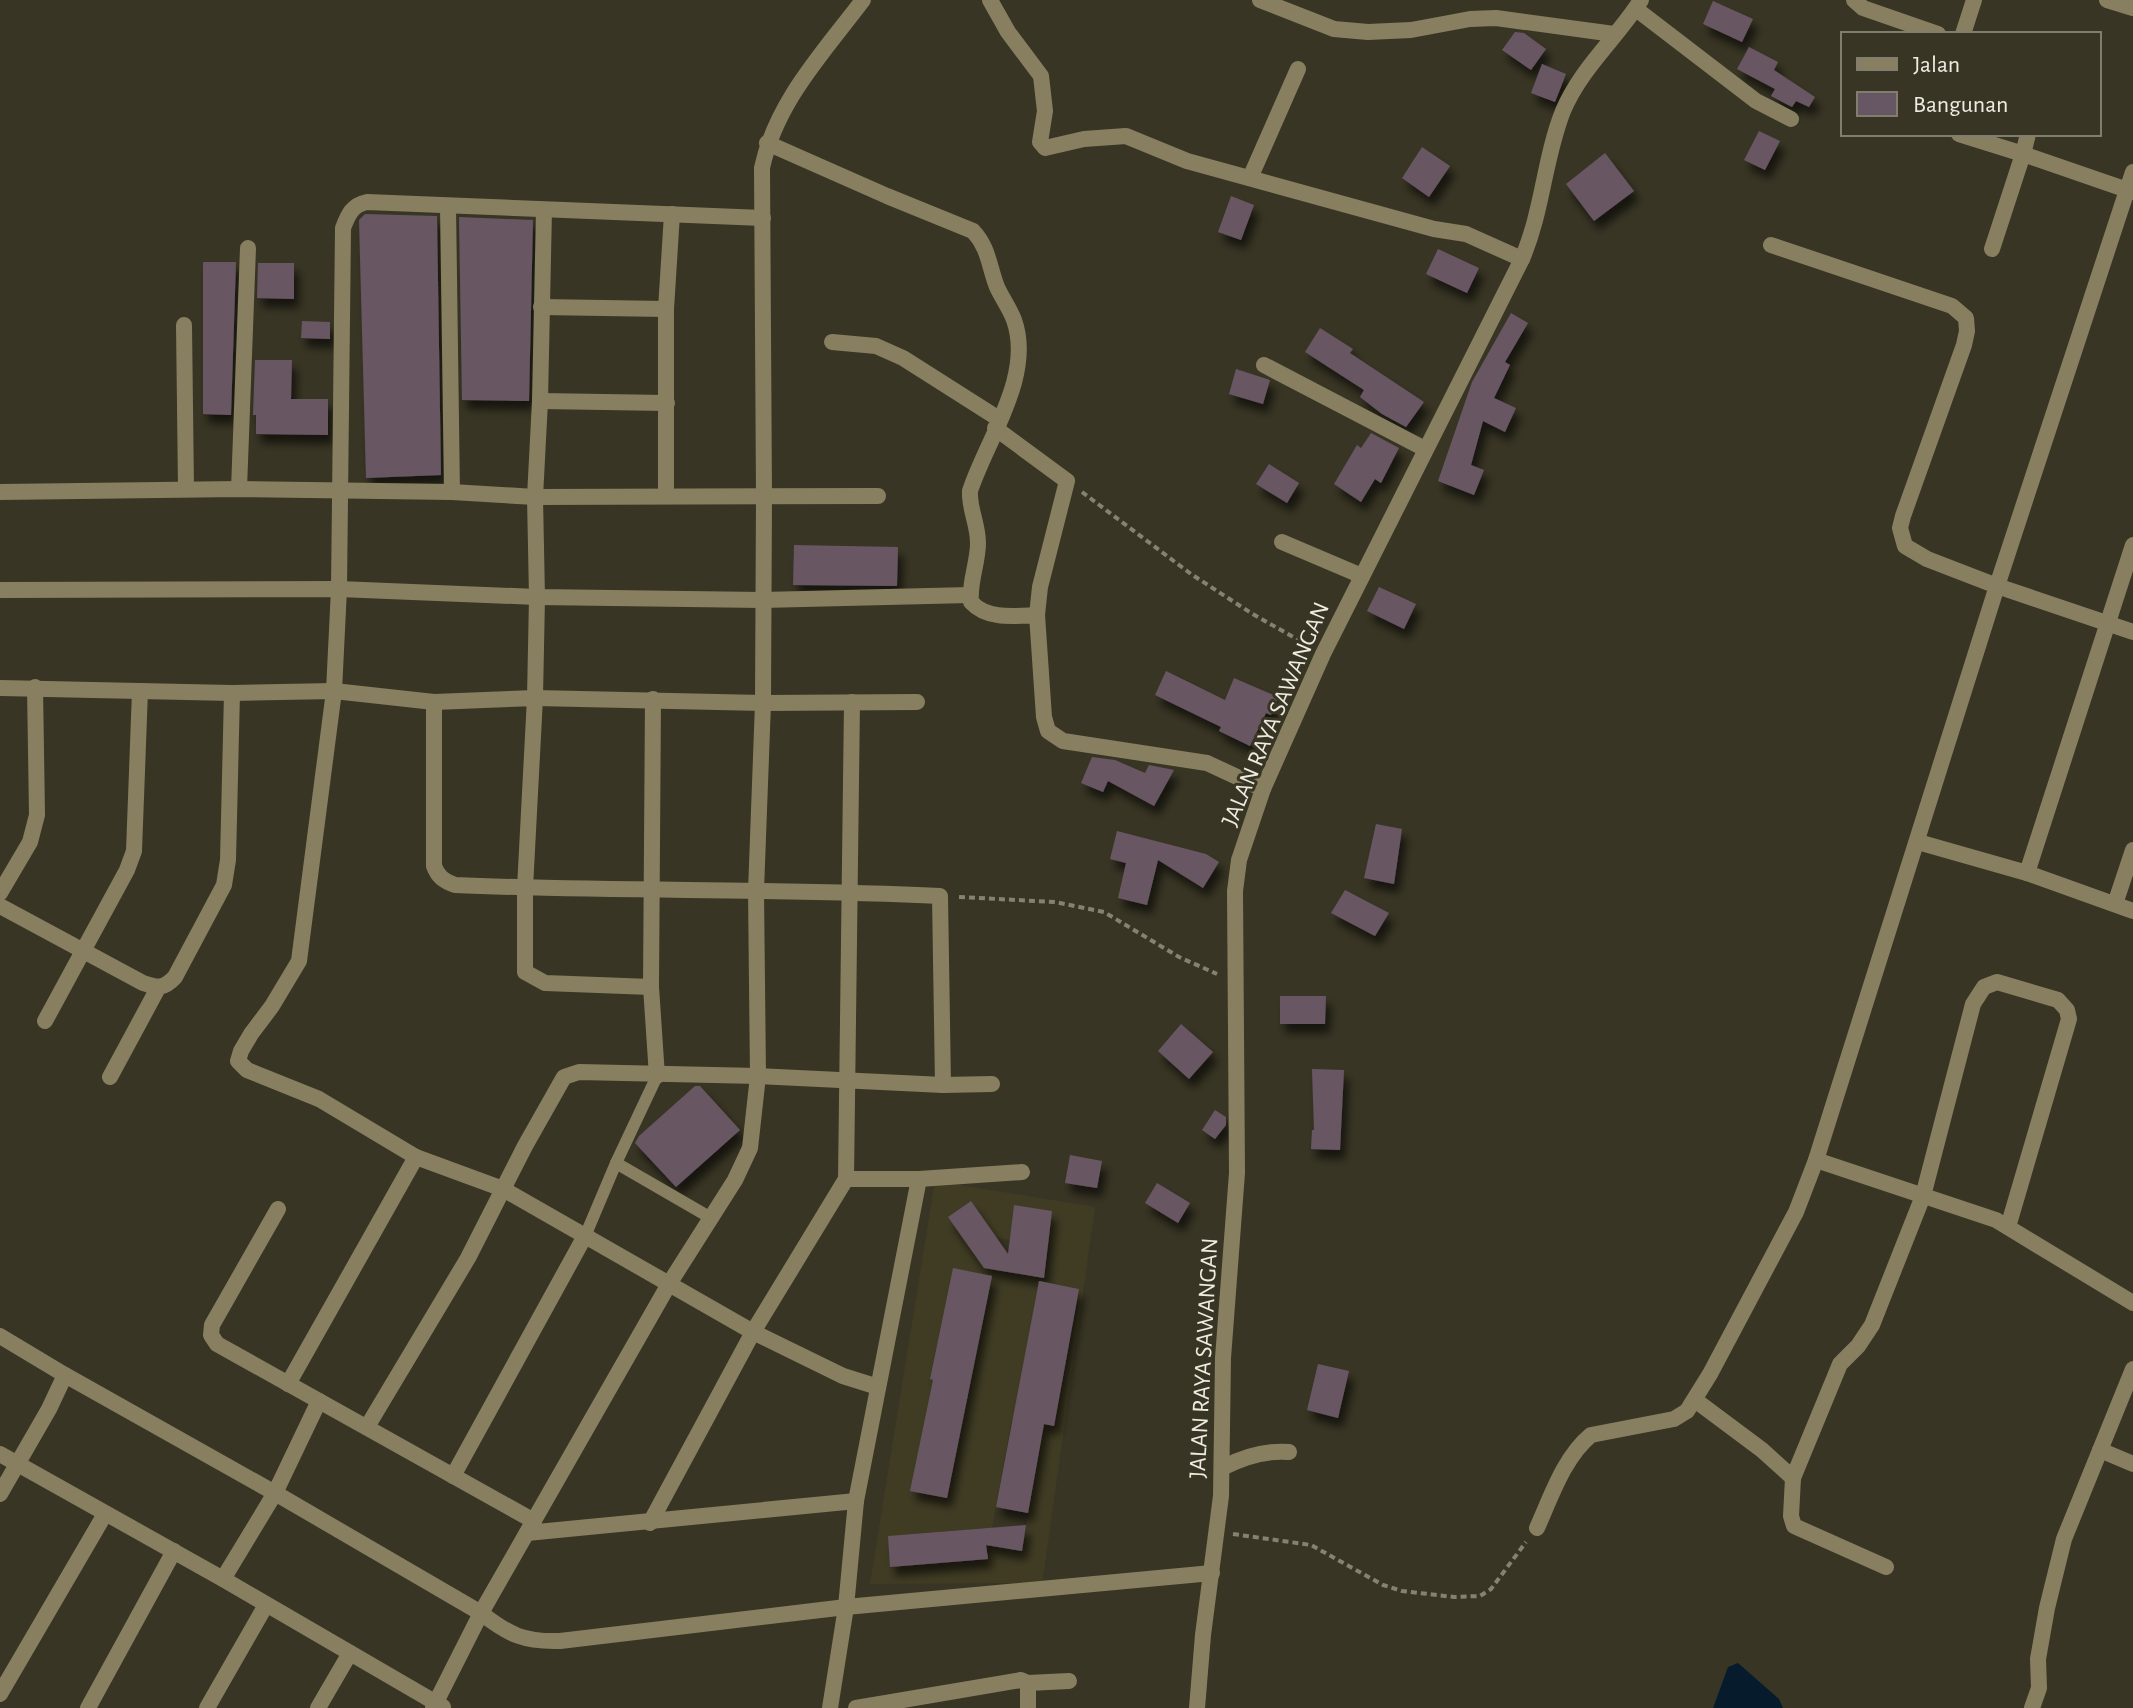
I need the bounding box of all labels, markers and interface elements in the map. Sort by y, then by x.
legend [1841,32,2101,136]
text: Jalan [1913,53,1960,77]
text: Bangunan [1913,93,2008,117]
street label: JALAN RAYA SAWANGAN [1218,599,1334,830]
street label: JALAN RAYA SAWANGAN [1186,1237,1222,1479]

